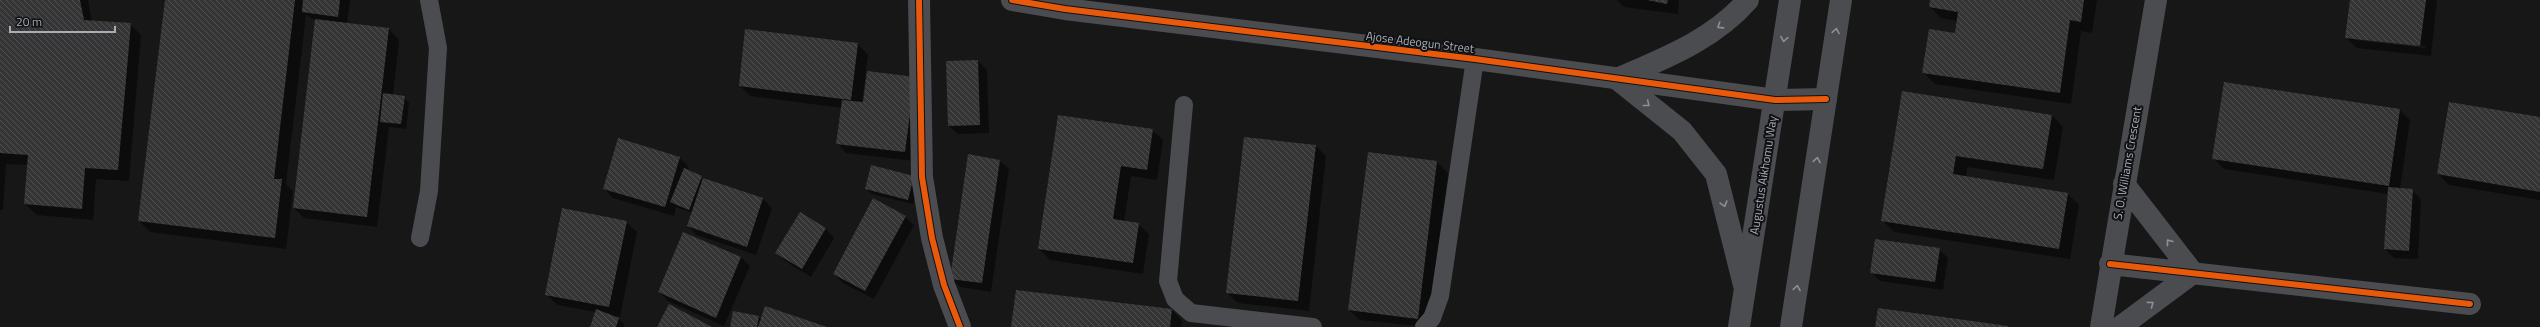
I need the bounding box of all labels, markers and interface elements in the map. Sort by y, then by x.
scale bar [10,8,115,34]
text: 20 m [16,12,42,31]
one-way arrow [1717,22,1724,29]
street label: Ajose Adeogun Street [1365,26,1476,58]
one-way arrow [1831,28,1840,35]
one-way arrow [1780,35,1789,42]
one-way arrow [1643,99,1650,106]
street label: S. O. Williams Crescent [2108,104,2146,221]
street label: Augustus Aikhomu Way [1744,114,1782,236]
one-way arrow [1812,157,1821,163]
one-way arrow [1719,201,1728,208]
one-way arrow [2167,240,2174,247]
one-way arrow [1792,285,1801,292]
one-way arrow [2147,302,2154,309]

